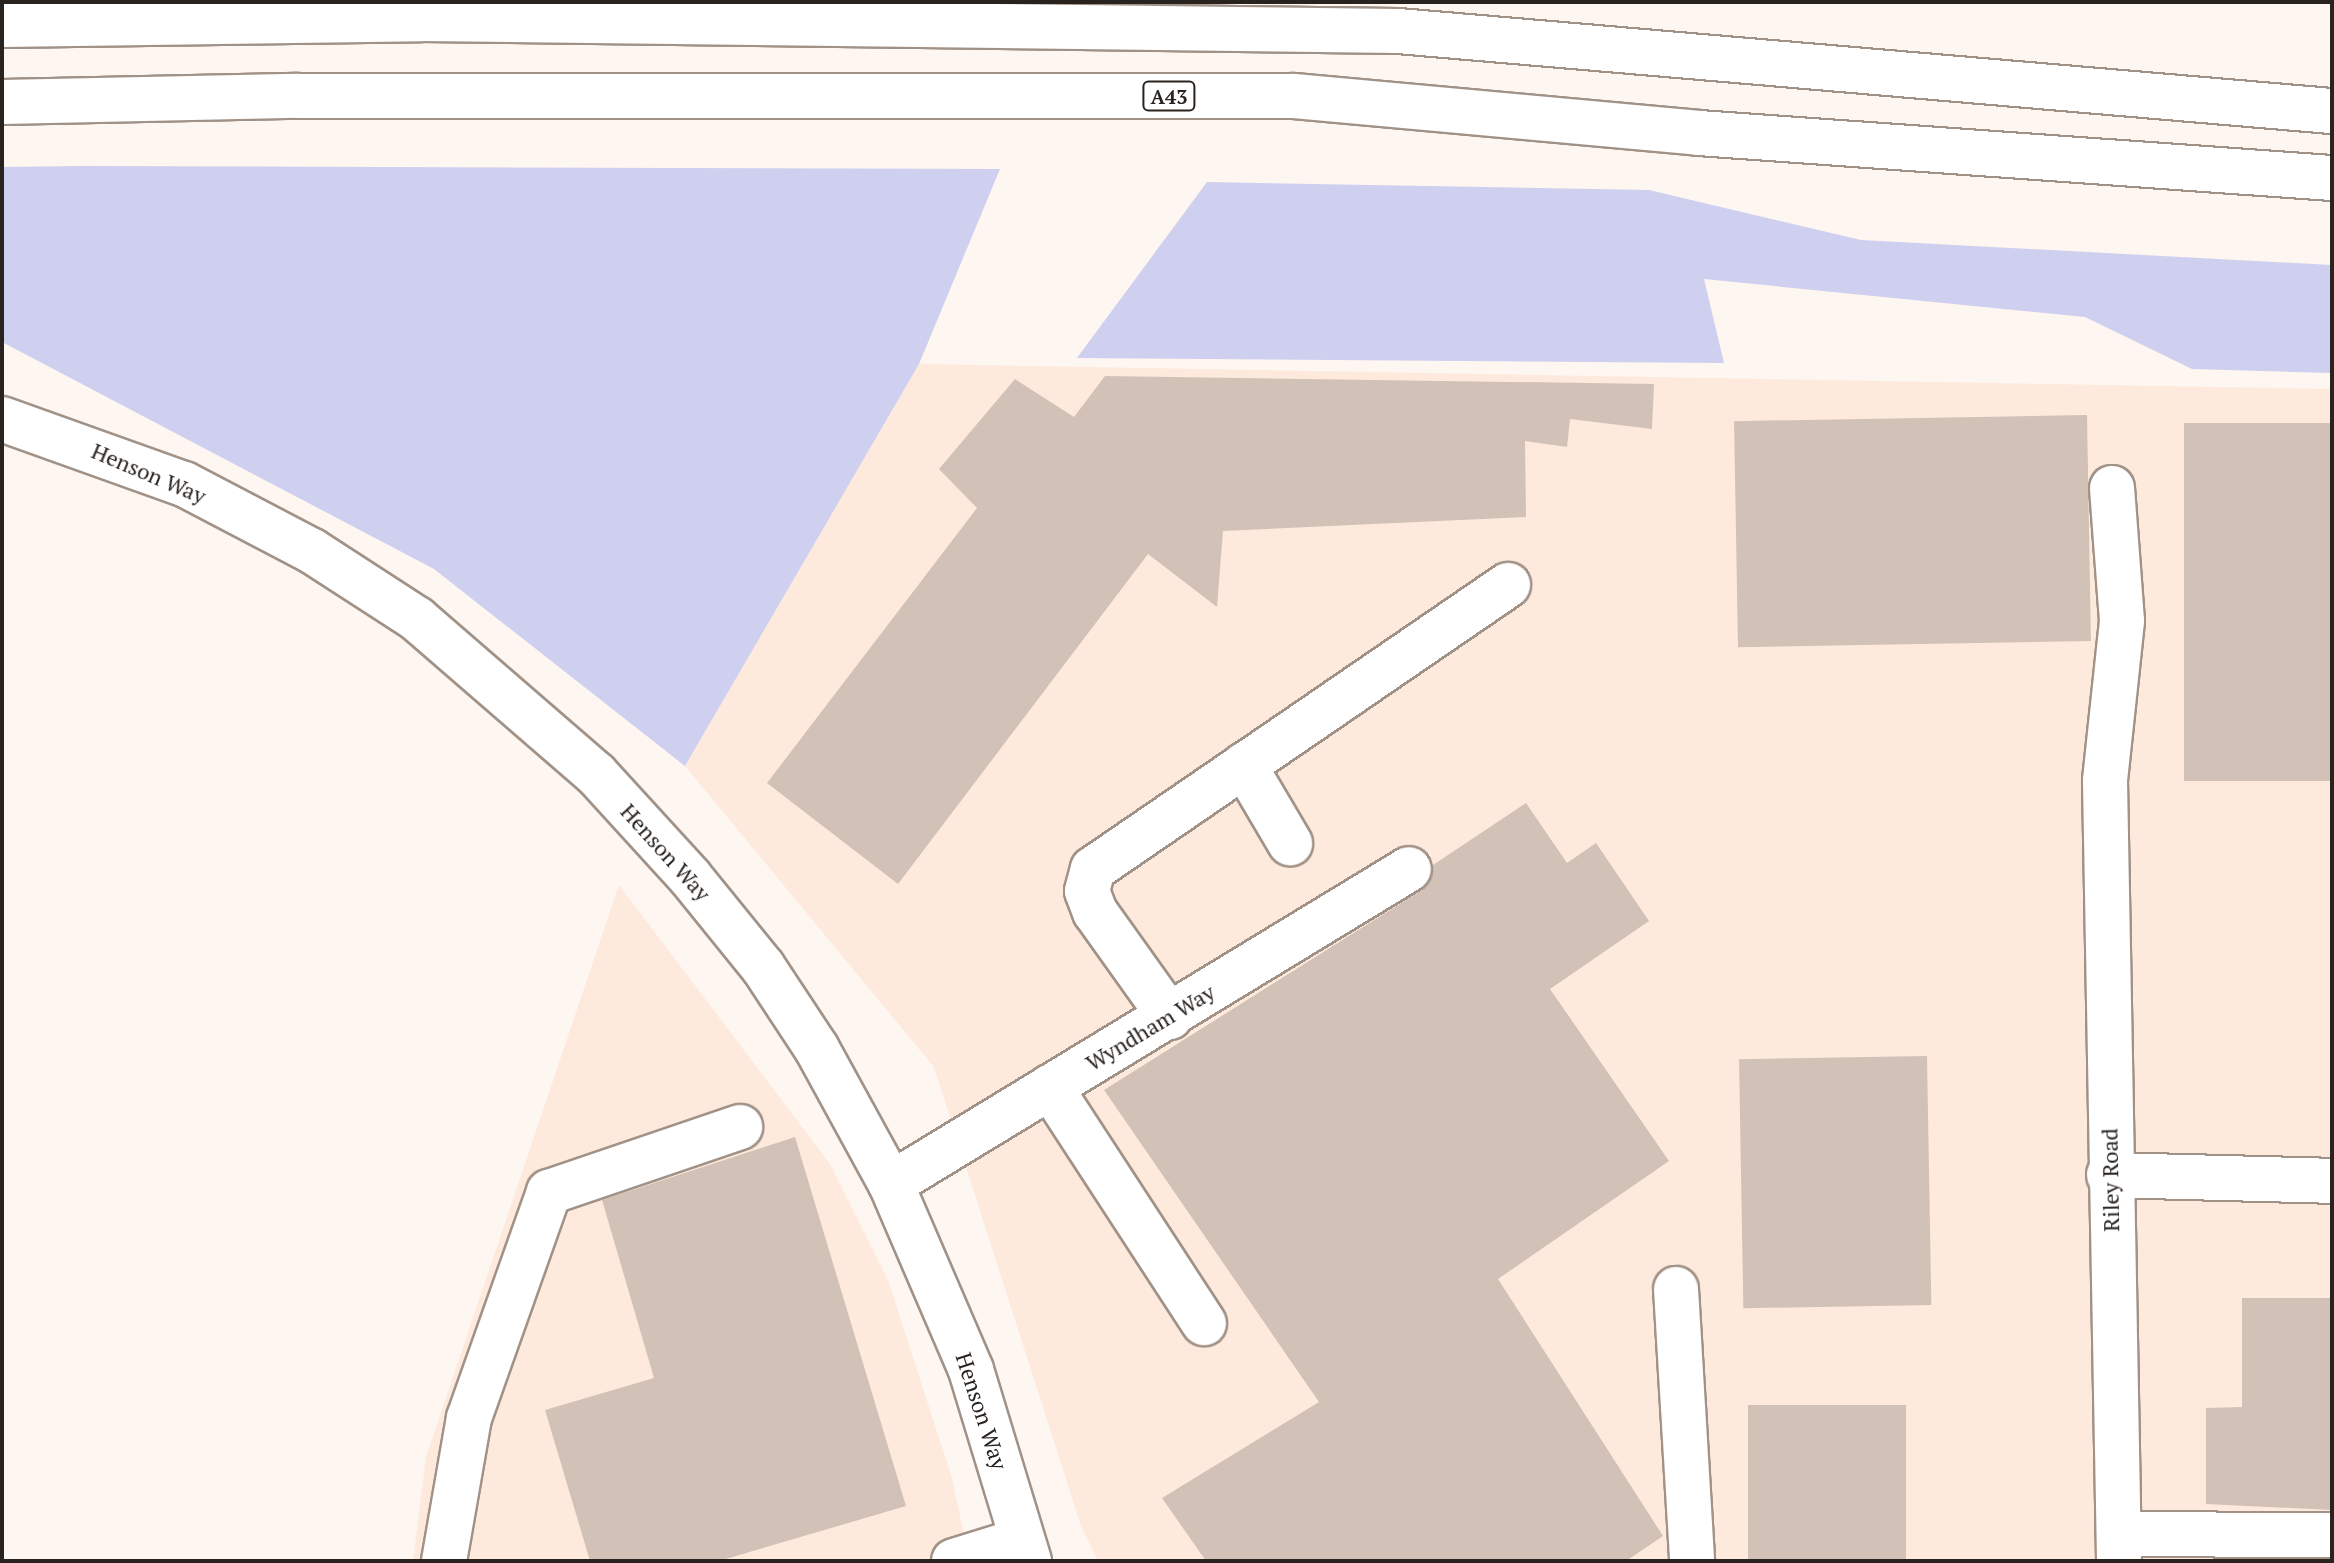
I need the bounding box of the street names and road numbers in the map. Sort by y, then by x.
road number: A43 [1141,80,1197,112]
street label: Henson Way [88,437,210,509]
street label: Henson Way [616,798,716,906]
street label: Wyndham Way [1081,978,1219,1076]
street label: Riley Road [2096,1128,2124,1232]
street label: Henson Way [951,1349,1013,1473]

